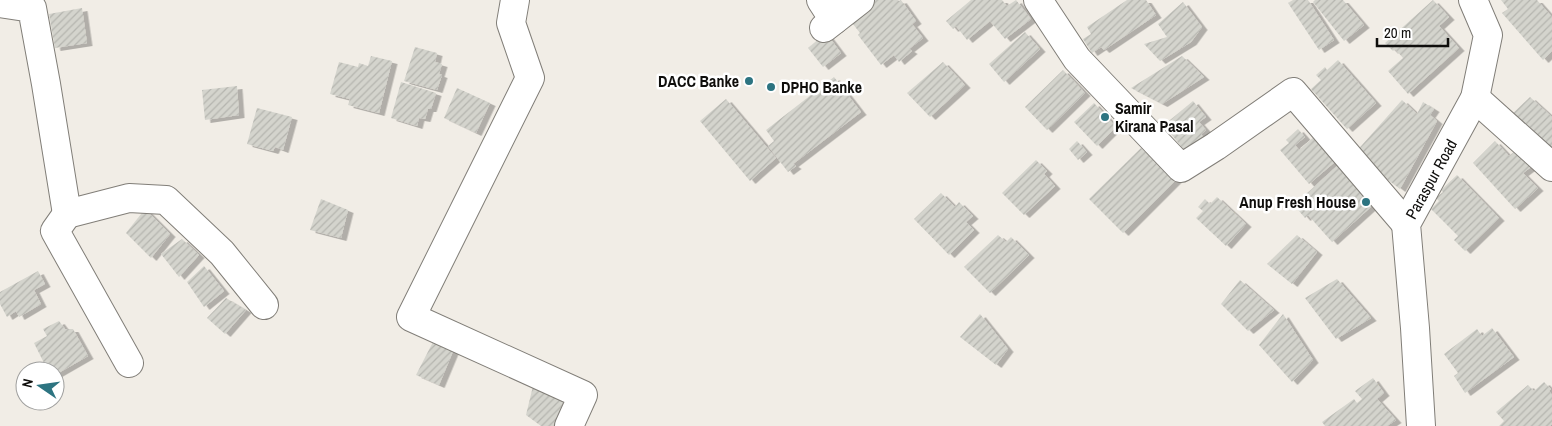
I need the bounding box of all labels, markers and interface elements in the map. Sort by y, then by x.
scale bar [1377,15,1448,47]
text: 20 m [1384,22,1411,43]
place label: DACC Banke [658,70,739,92]
marker: DACC Banke [743,75,755,87]
place label: DPHO Banke [781,76,862,98]
marker: DPHO Banke [765,81,777,93]
place label: Samir Kirana Pasal [1115,97,1194,137]
marker: Samir Kirana Pasal [1099,111,1111,123]
street label: Paraspur Road [1400,135,1462,223]
place label: Anup Fresh House [1239,191,1356,213]
marker: Anup Fresh House [1360,196,1372,208]
north arrow [15,361,65,411]
text: N [18,377,37,389]

